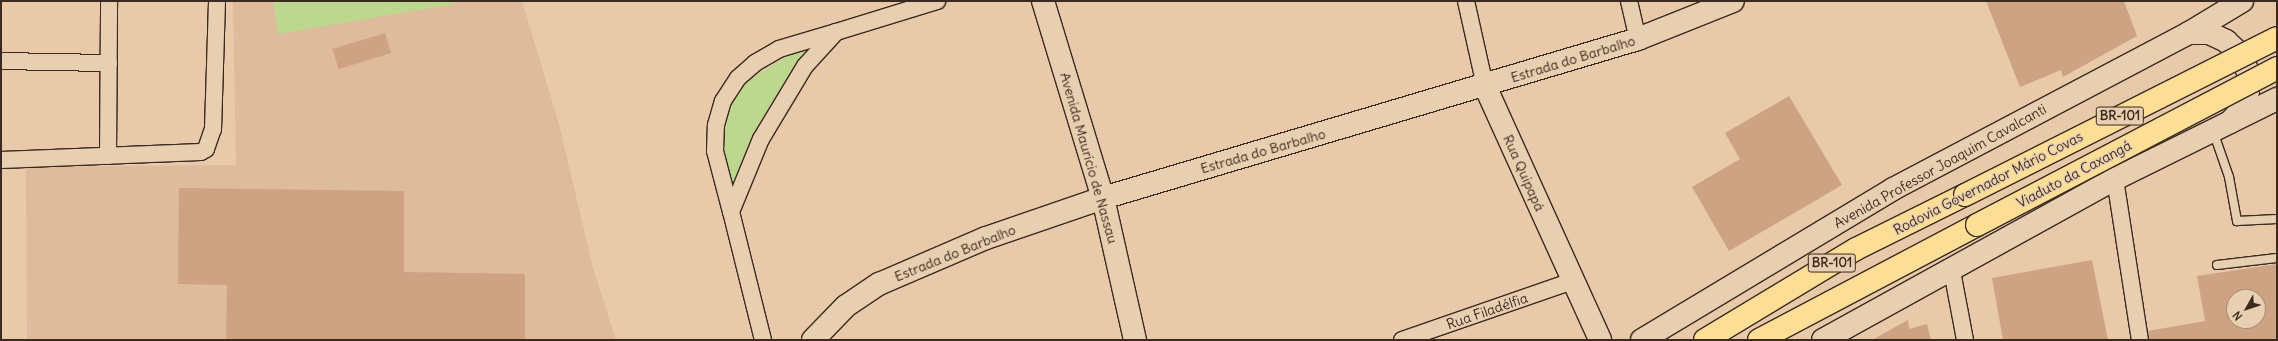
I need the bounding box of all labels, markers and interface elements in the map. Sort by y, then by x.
street label: Estrada do Barbalho [1509,32,1637,86]
street label: Avenida Maurício de Nassau [1057,71,1121,245]
street label: Avenida Professor Joaquim Cavalcanti [1831,100,2049,232]
road number: BR-101 [2095,105,2145,127]
street label: Estrada do Barbalho [1198,125,1328,177]
street label: Rodovia Governador Mário Covas [1890,128,2086,238]
street label: Rua Quipapá [1500,132,1548,214]
street label: Viaduto da Caxangá [2014,137,2134,211]
street label: Estrada do Barbalho [892,221,1018,285]
road number: BR-101 [1807,252,1857,274]
street label: Rua Filadélfia [1444,289,1530,333]
north arrow [2226,289,2266,329]
text: N [2230,309,2245,323]

